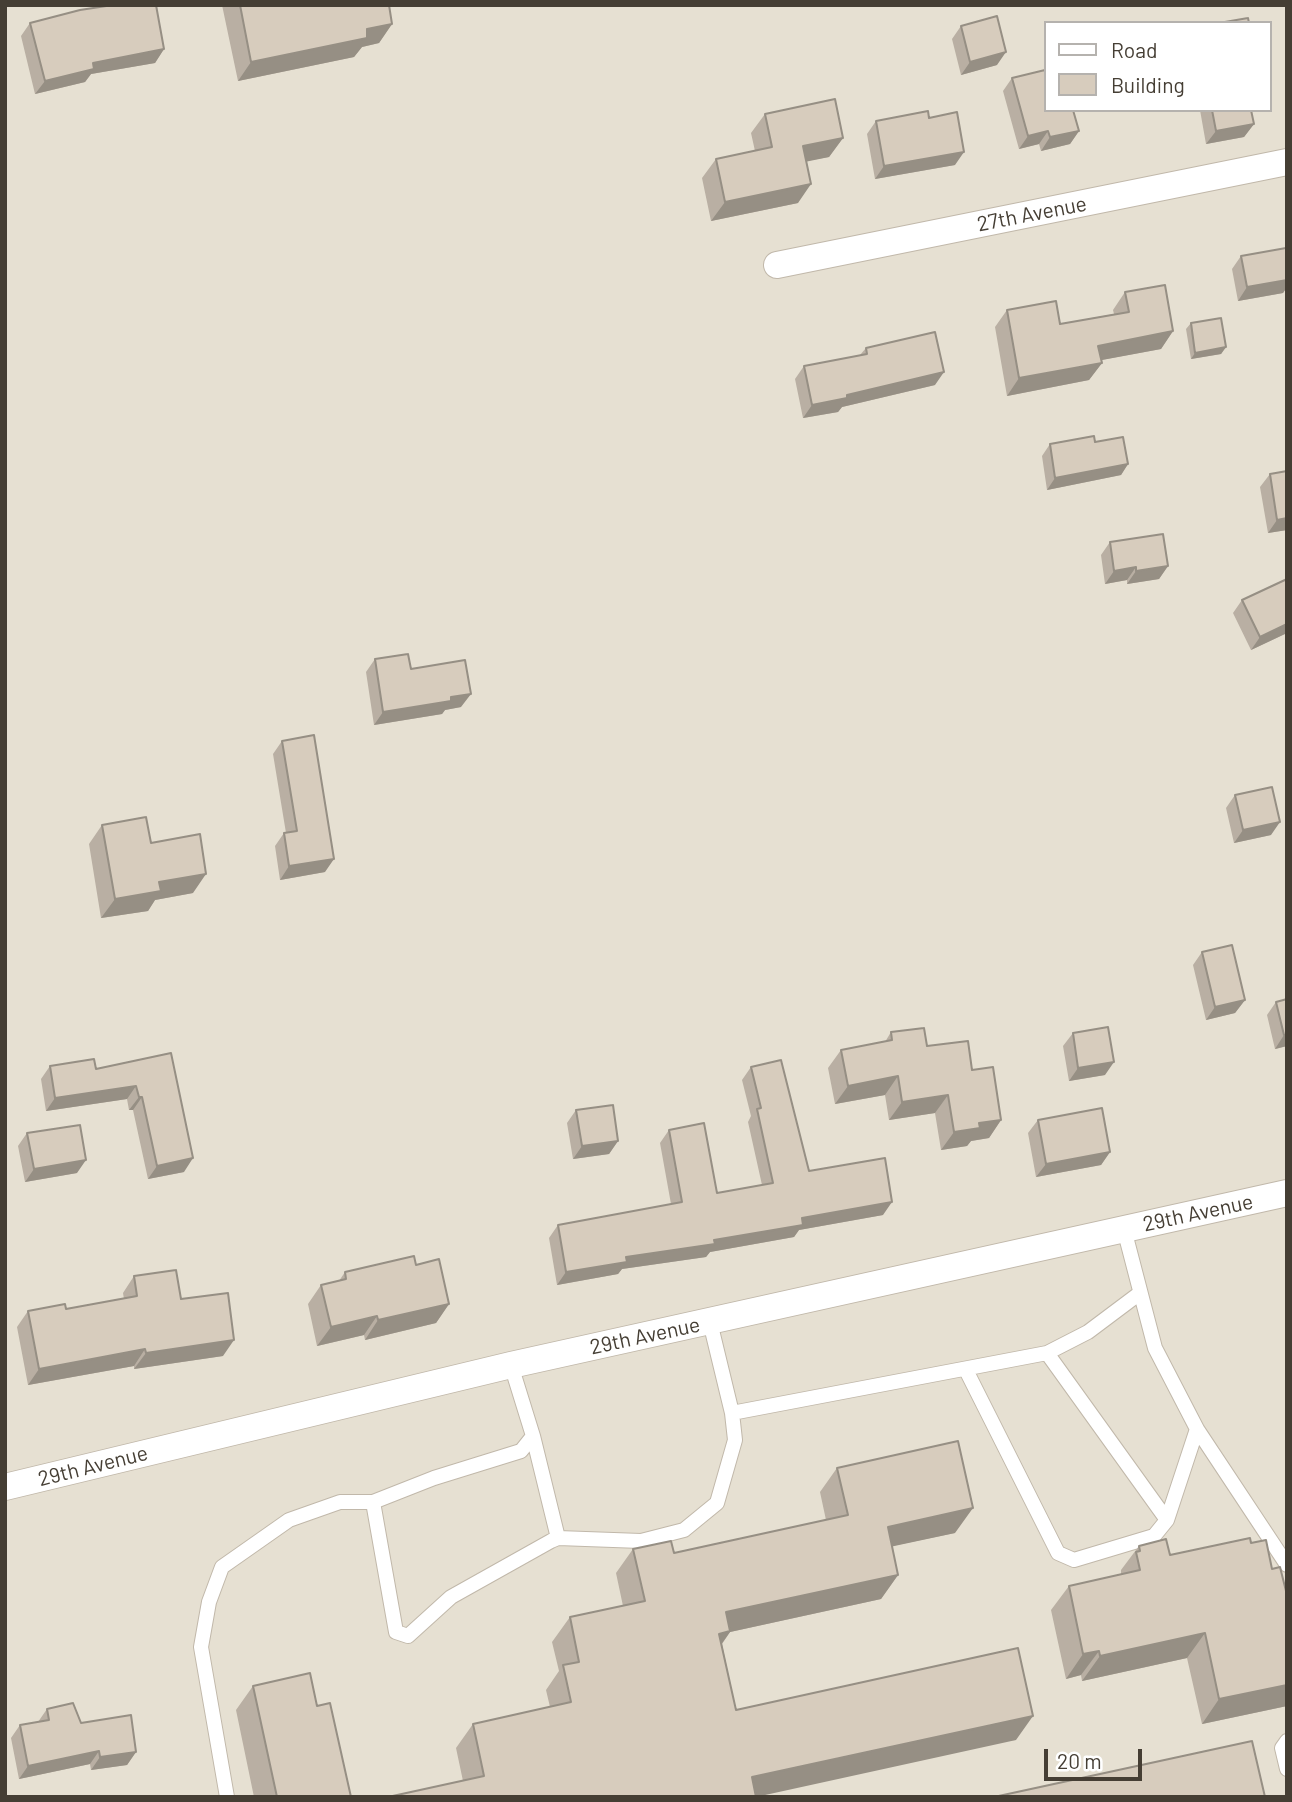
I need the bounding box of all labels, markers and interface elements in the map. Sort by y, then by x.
legend [1044,21,1271,112]
text: Road [1111,37,1157,62]
text: Building [1111,72,1185,97]
street label: 27th Avenue [975,191,1089,237]
street label: 29th Avenue [1141,1189,1255,1237]
street label: 29th Avenue [588,1312,702,1360]
street label: 29th Avenue [36,1440,150,1492]
scale bar [1047,1736,1145,1780]
text: 20 m [1057,1748,1102,1773]

